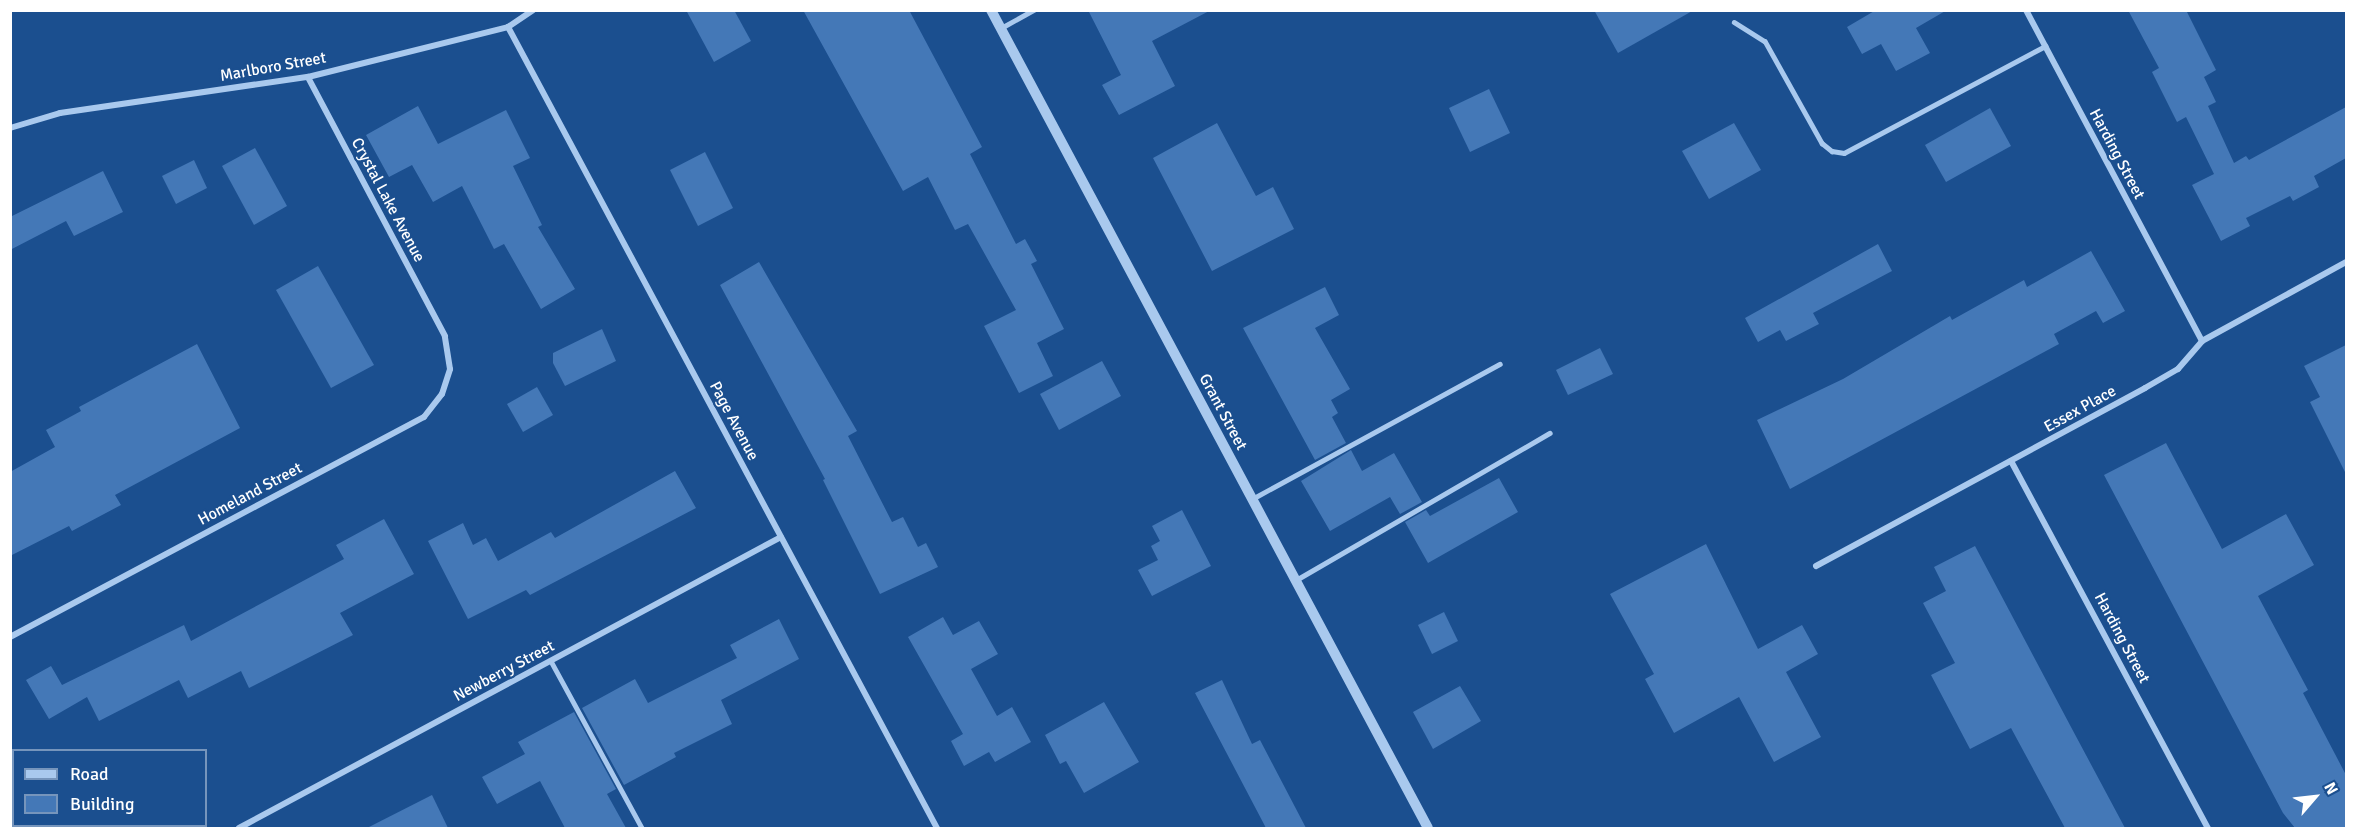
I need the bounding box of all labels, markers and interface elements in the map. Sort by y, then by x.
street label: Marlboro Street [218,48,328,86]
street label: Harding Street [2085,105,2149,203]
street label: Crystal Lake Avenue [347,135,429,265]
street label: Grant Street [1195,371,1251,453]
street label: Page Avenue [705,378,763,464]
street label: Essex Place [2041,381,2119,437]
street label: Homeland Street [195,459,305,529]
street label: Harding Street [2090,589,2154,687]
street label: Newberry Street [450,636,558,706]
legend [12,749,207,827]
text: Road [70,763,109,785]
north arrow [2285,767,2345,827]
text: N [2319,779,2342,798]
text: Building [70,793,134,815]

